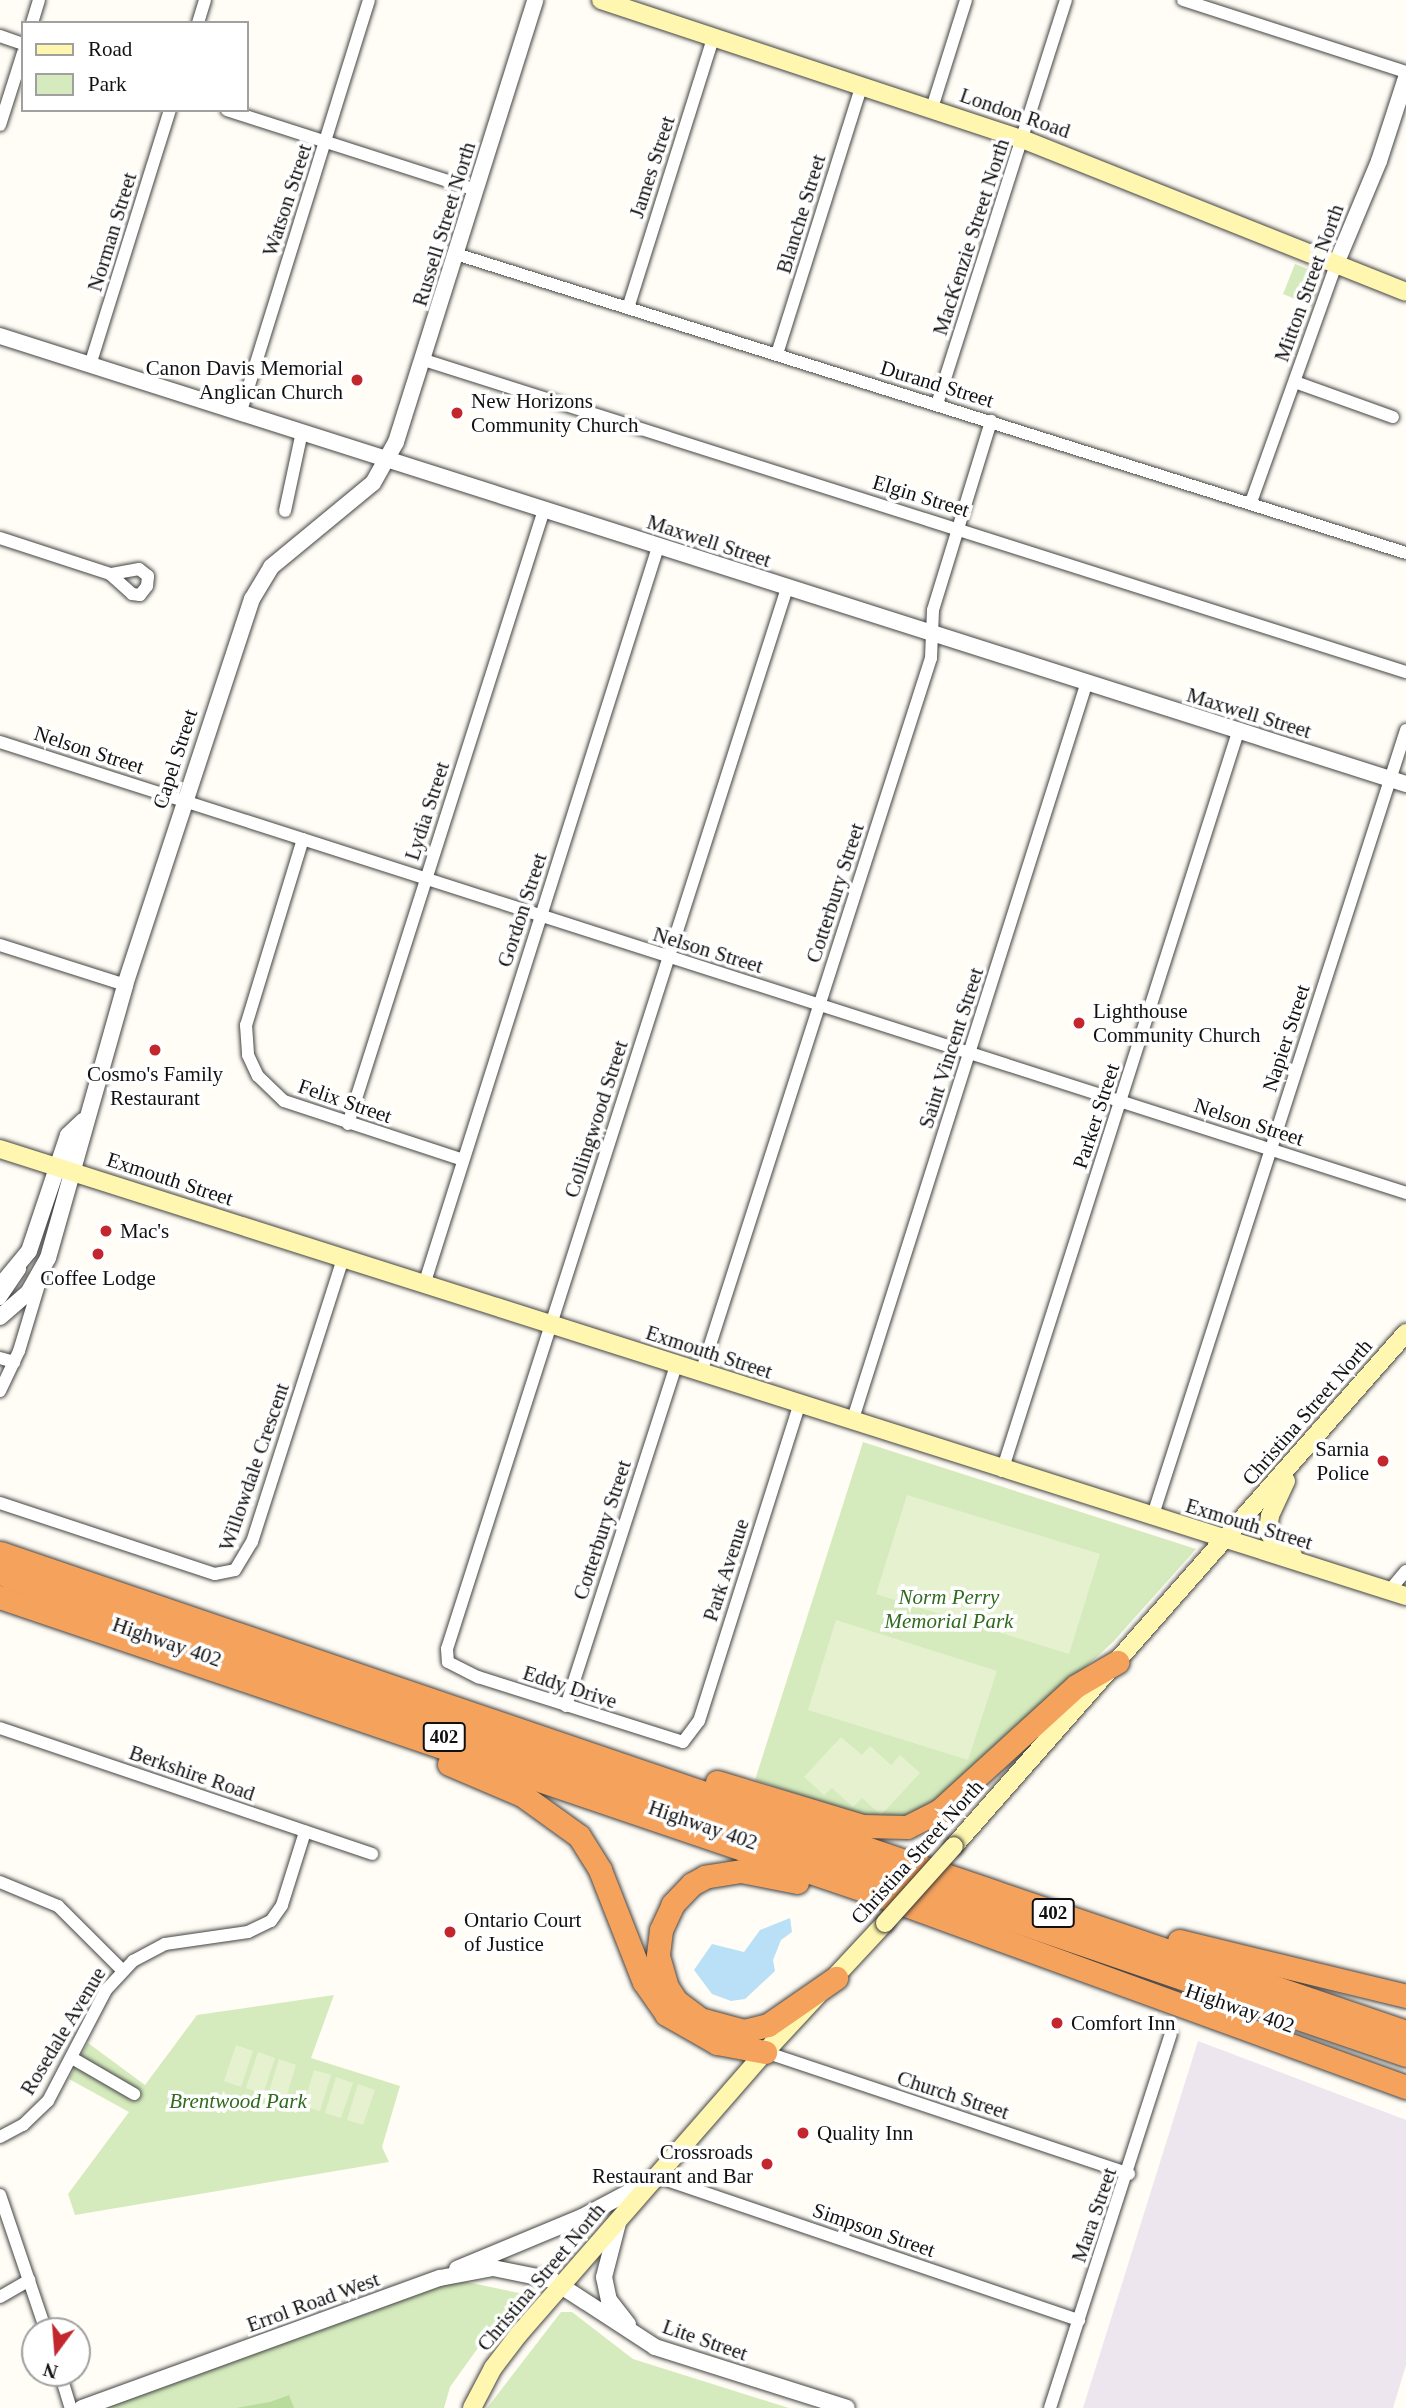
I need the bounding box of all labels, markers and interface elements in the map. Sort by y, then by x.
legend [21,21,248,112]
text: Road [88,37,132,61]
text: Park [88,72,127,96]
street label: London Road [957,82,1073,144]
street label: James Street [624,113,680,221]
street label: MacKenzie Street North [927,136,1015,338]
street label: Russell Street North [407,139,481,309]
street label: Watson Street [257,141,317,259]
street label: Blanche Street [771,151,831,277]
street label: Norman Street [82,169,142,295]
street label: Mitton Street North [1269,201,1349,365]
place label: Canon Davis Memorial Anglican Church [146,355,343,405]
street label: Durand Street [877,355,997,413]
marker: Canon Davis Memorial Anglican Church [349,372,365,388]
place label: New Horizons Community Church [471,388,638,438]
marker: New Horizons Community Church [449,405,465,421]
street label: Elgin Street [870,469,972,523]
street label: Maxwell Street [644,509,774,573]
street label: Maxwell Street [1184,682,1314,744]
street label: Capel Street [147,706,203,812]
street label: Nelson Street [31,720,147,780]
street label: Lydia Street [399,759,455,863]
street label: Cotterbury Street [801,820,869,966]
street label: Gordon Street [492,850,552,970]
street label: Nelson Street [650,921,766,979]
street label: Saint Vincent Street [913,964,989,1132]
street label: Napier Street [1257,981,1315,1095]
place label: Lighthouse Community Church [1093,998,1260,1048]
marker: Lighthouse Community Church [1071,1015,1087,1031]
street label: Collingwood Street [559,1037,633,1201]
marker: Cosmo's Family Restaurant [147,1042,163,1058]
street label: Parker Street [1067,1060,1125,1172]
place label: Cosmo's Family Restaurant [87,1061,223,1111]
street label: Felix Street [295,1073,395,1129]
street label: Nelson Street [1191,1092,1307,1152]
street label: Exmouth Street [104,1147,236,1211]
place label: Mac's [120,1218,169,1244]
marker: Mac's [98,1223,114,1239]
marker: Coffee Lodge [90,1246,106,1262]
place label: Coffee Lodge [40,1265,156,1291]
street label: Exmouth Street [643,1320,775,1384]
street label: Christina Street North [1237,1334,1377,1490]
street label: Willowdale Crescent [213,1380,295,1554]
place label: Sarnia Police [1315,1436,1369,1486]
marker: Sarnia Police [1375,1453,1391,1469]
street label: Cotterbury Street [568,1457,636,1603]
street label: Exmouth Street [1183,1493,1315,1555]
street label: Park Avenue [697,1515,755,1625]
park label: Norm Perry Memorial Park [885,1584,1013,1634]
street label: Highway 402 [109,1612,225,1672]
street label: Eddy Drive [520,1660,620,1714]
road number: 402 [421,1722,467,1752]
street label: Berkshire Road [126,1740,258,1806]
street label: Christina Street North [846,1775,988,1929]
street label: Highway 402 [645,1795,761,1855]
road number: 402 [1030,1898,1076,1928]
place label: Ontario Court of Justice [464,1907,581,1957]
marker: Ontario Court of Justice [442,1924,458,1940]
street label: Rosedale Avenue [15,1962,111,2100]
street label: Highway 402 [1182,1978,1298,2038]
place label: Comfort Inn [1071,2010,1175,2036]
marker: Comfort Inn [1049,2015,1065,2031]
street label: Church Street [894,2065,1012,2125]
park label: Brentwood Park [169,2088,307,2114]
place label: Quality Inn [817,2120,913,2146]
marker: Quality Inn [795,2125,811,2141]
place label: Crossroads Restaurant and Bar [592,2139,753,2189]
marker: Crossroads Restaurant and Bar [759,2156,775,2172]
street label: Mara Street [1066,2164,1122,2266]
street label: Simpson Street [810,2197,938,2263]
street label: Christina Street North [472,2198,610,2356]
street label: Errol Road West [243,2266,383,2338]
street label: Lite Street [659,2314,751,2366]
north arrow [21,2317,91,2387]
text: N [41,2359,60,2383]

